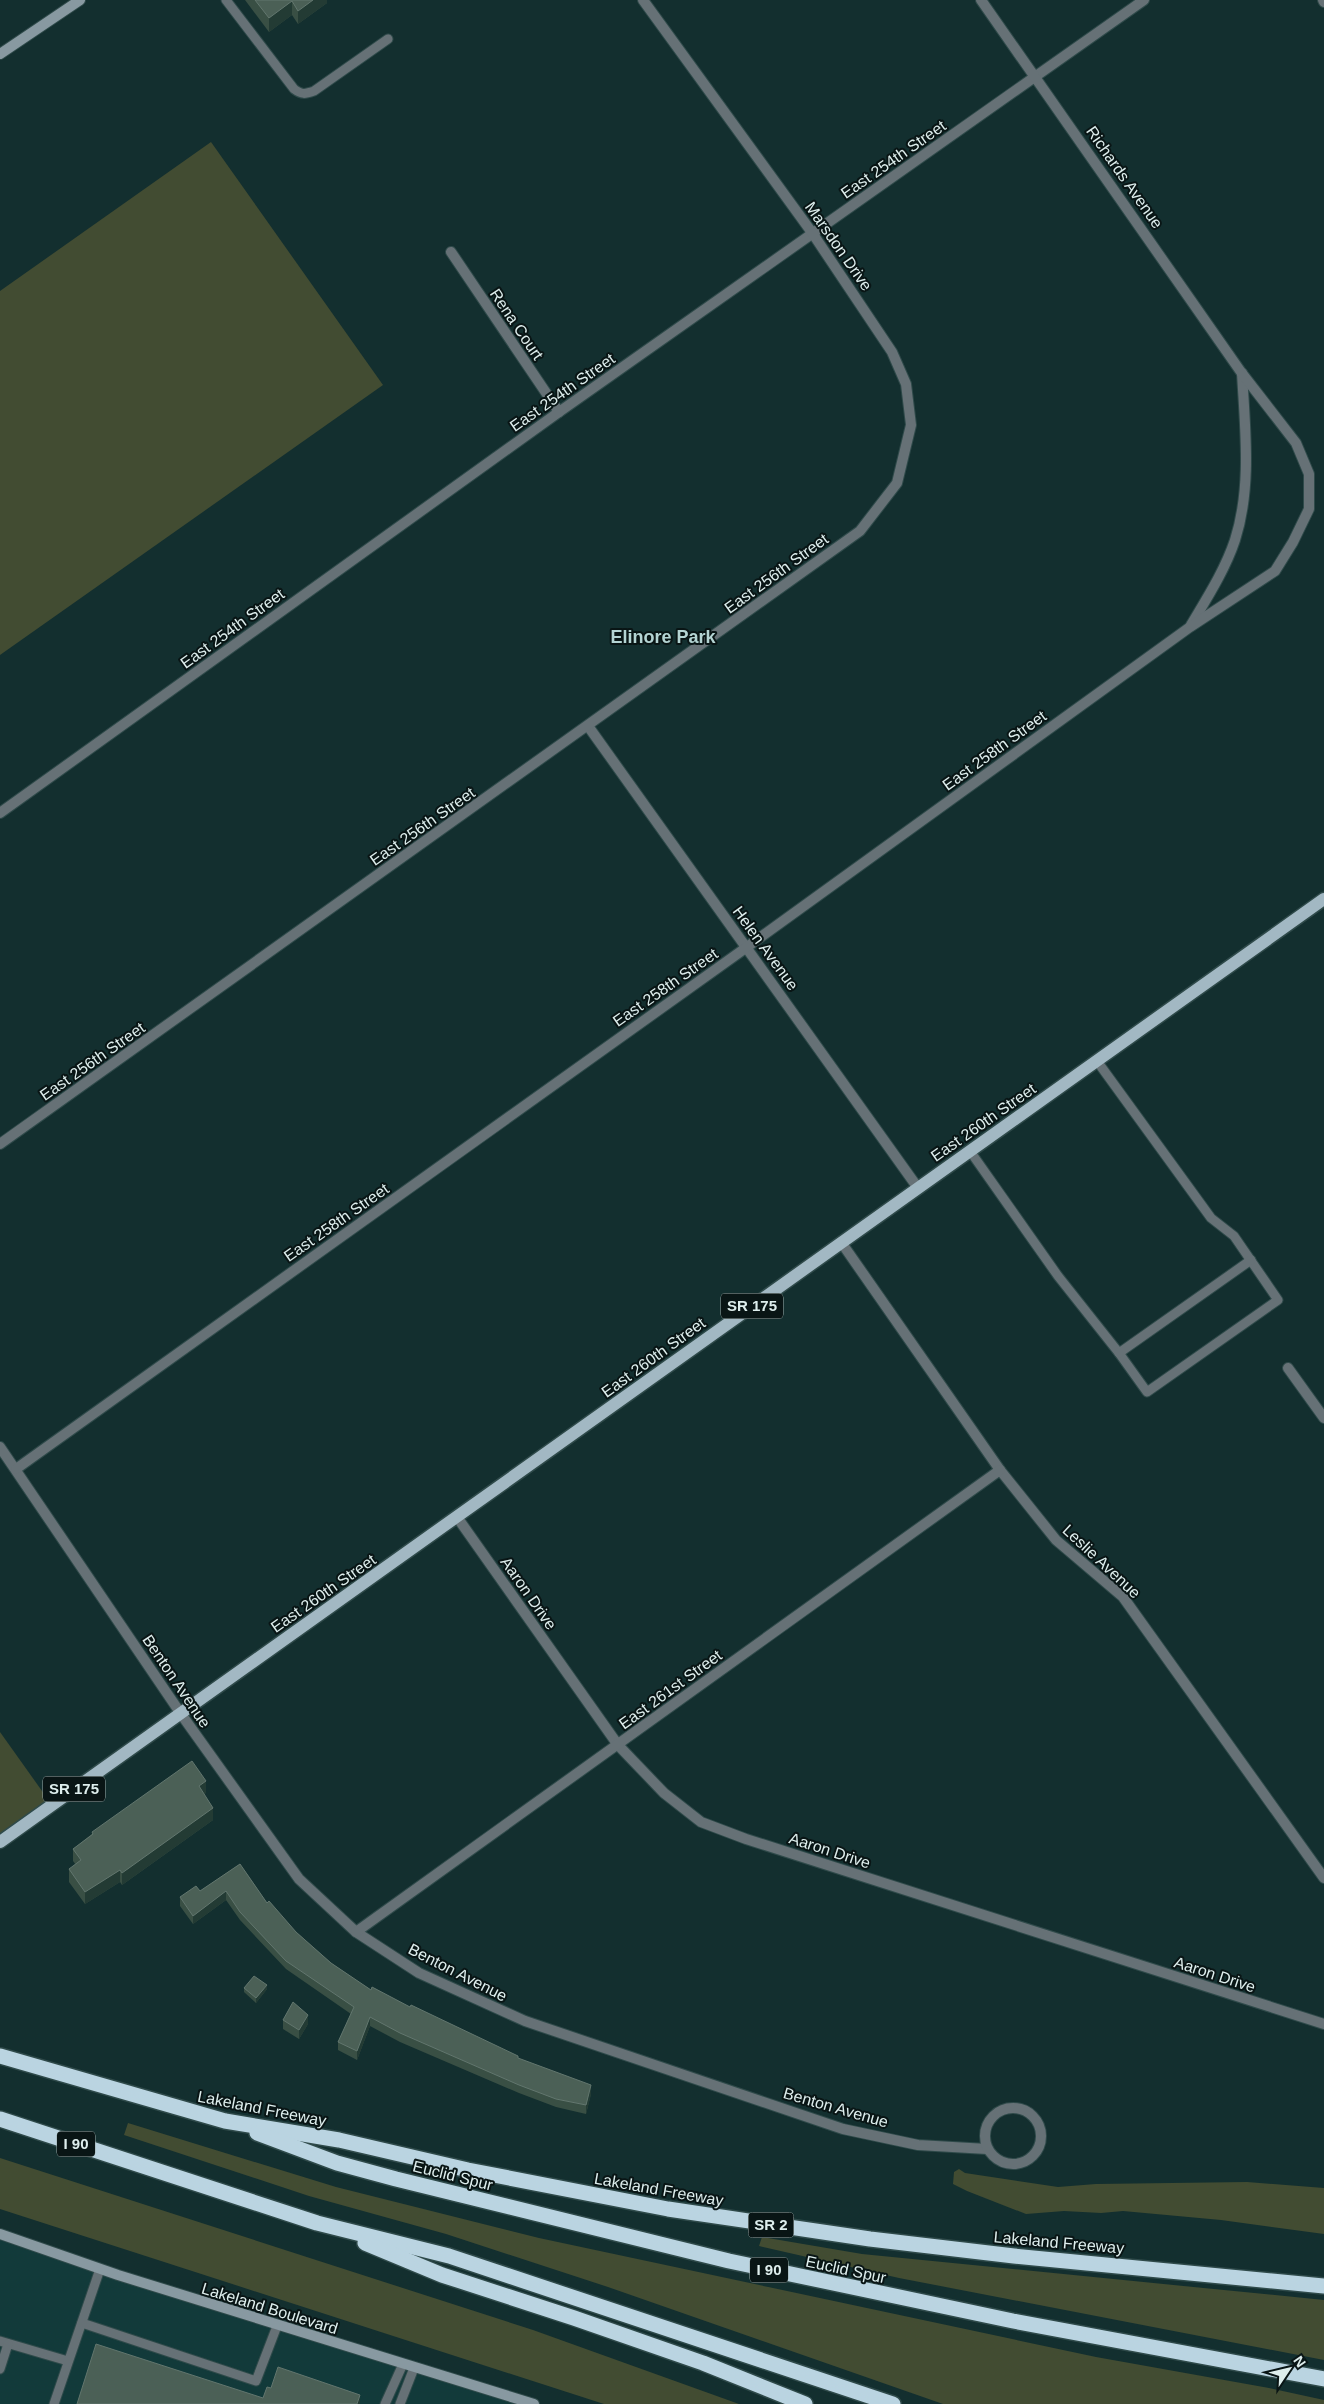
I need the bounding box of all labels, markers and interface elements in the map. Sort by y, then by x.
street label: East 254th Street [838,117,949,202]
street label: Richards Avenue [1083,123,1166,232]
street label: Marsdon Drive [802,199,875,294]
street label: Rena Court [487,286,547,363]
street label: East 254th Street [507,350,618,435]
street label: East 256th Street [721,530,832,617]
street label: East 254th Street [177,585,288,672]
district label: Elinore Park [610,627,717,647]
street label: East 258th Street [939,707,1050,794]
street label: East 256th Street [367,784,478,869]
street label: Helen Avenue [730,903,802,994]
street label: East 258th Street [610,945,721,1030]
street label: East 256th Street [37,1019,148,1104]
street label: East 260th Street [928,1080,1039,1165]
street label: East 258th Street [281,1180,392,1265]
road number: SR 175 [721,1294,783,1318]
street label: East 260th Street [598,1314,709,1401]
street label: Leslie Avenue [1060,1521,1144,1602]
street label: East 260th Street [268,1551,379,1636]
street label: Aaron Drive [497,1554,560,1633]
street label: Benton Avenue [139,1632,214,1731]
street label: East 261st Street [616,1646,725,1732]
road number: SR 175 [43,1776,105,1802]
street label: Aaron Drive [787,1829,873,1872]
street label: Benton Avenue [406,1940,510,2005]
street label: Aaron Drive [1172,1953,1258,1996]
street label: Benton Avenue [781,2084,890,2131]
street label: Lakeland Freeway [196,2088,328,2129]
road number: I 90 [57,2132,95,2156]
street label: Euclid Spur [411,2157,495,2194]
street label: Lakeland Freeway [593,2170,725,2209]
road number: SR 2 [748,2212,794,2238]
street label: Lakeland Freeway [993,2228,1125,2257]
street label: Euclid Spur [804,2253,888,2286]
road number: I 90 [750,2258,788,2282]
street label: Lakeland Boulevard [200,2280,340,2337]
north arrow [1264,2344,1314,2394]
text: N [1290,2353,1309,2370]

